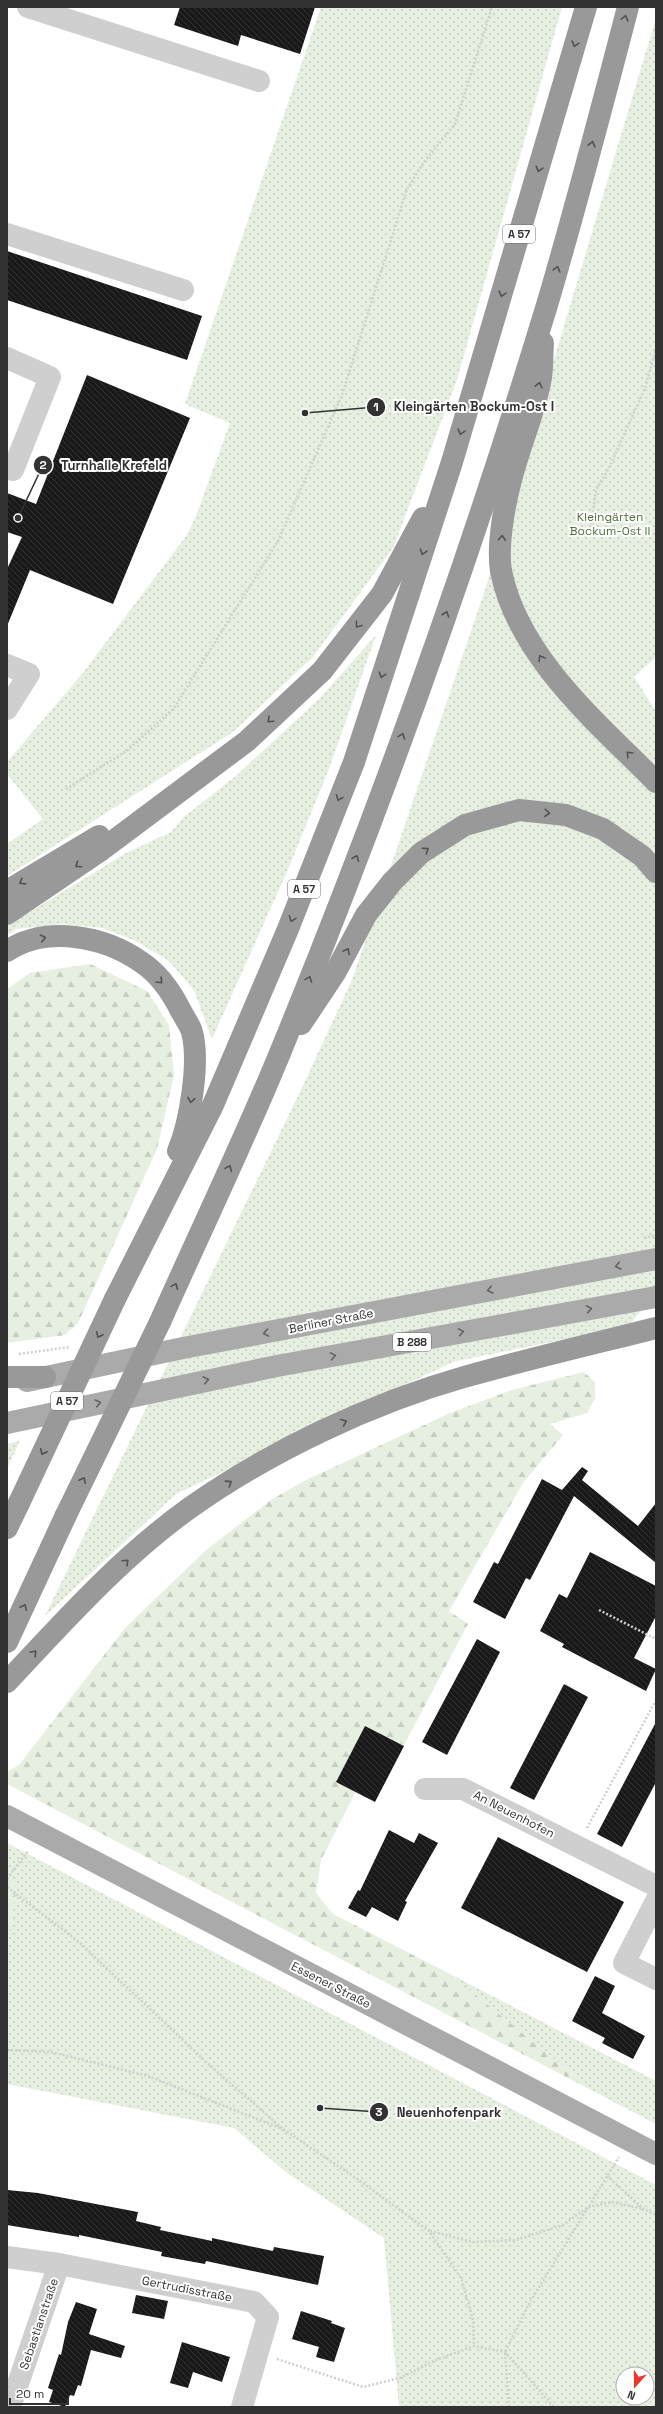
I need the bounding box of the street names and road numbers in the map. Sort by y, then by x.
road number: A 57 [503,225,535,243]
road number: A 57 [288,880,320,898]
street label: Berliner Straße [287,1305,375,1337]
road number: B 288 [393,1333,431,1351]
road number: A 57 [51,1392,83,1410]
street label: An Neuenhofen [471,1787,557,1841]
street label: Essener Straße [288,1958,374,2012]
street label: Gertrudisstraße [141,2272,233,2306]
street label: Sebastianstraße [16,2276,62,2372]

